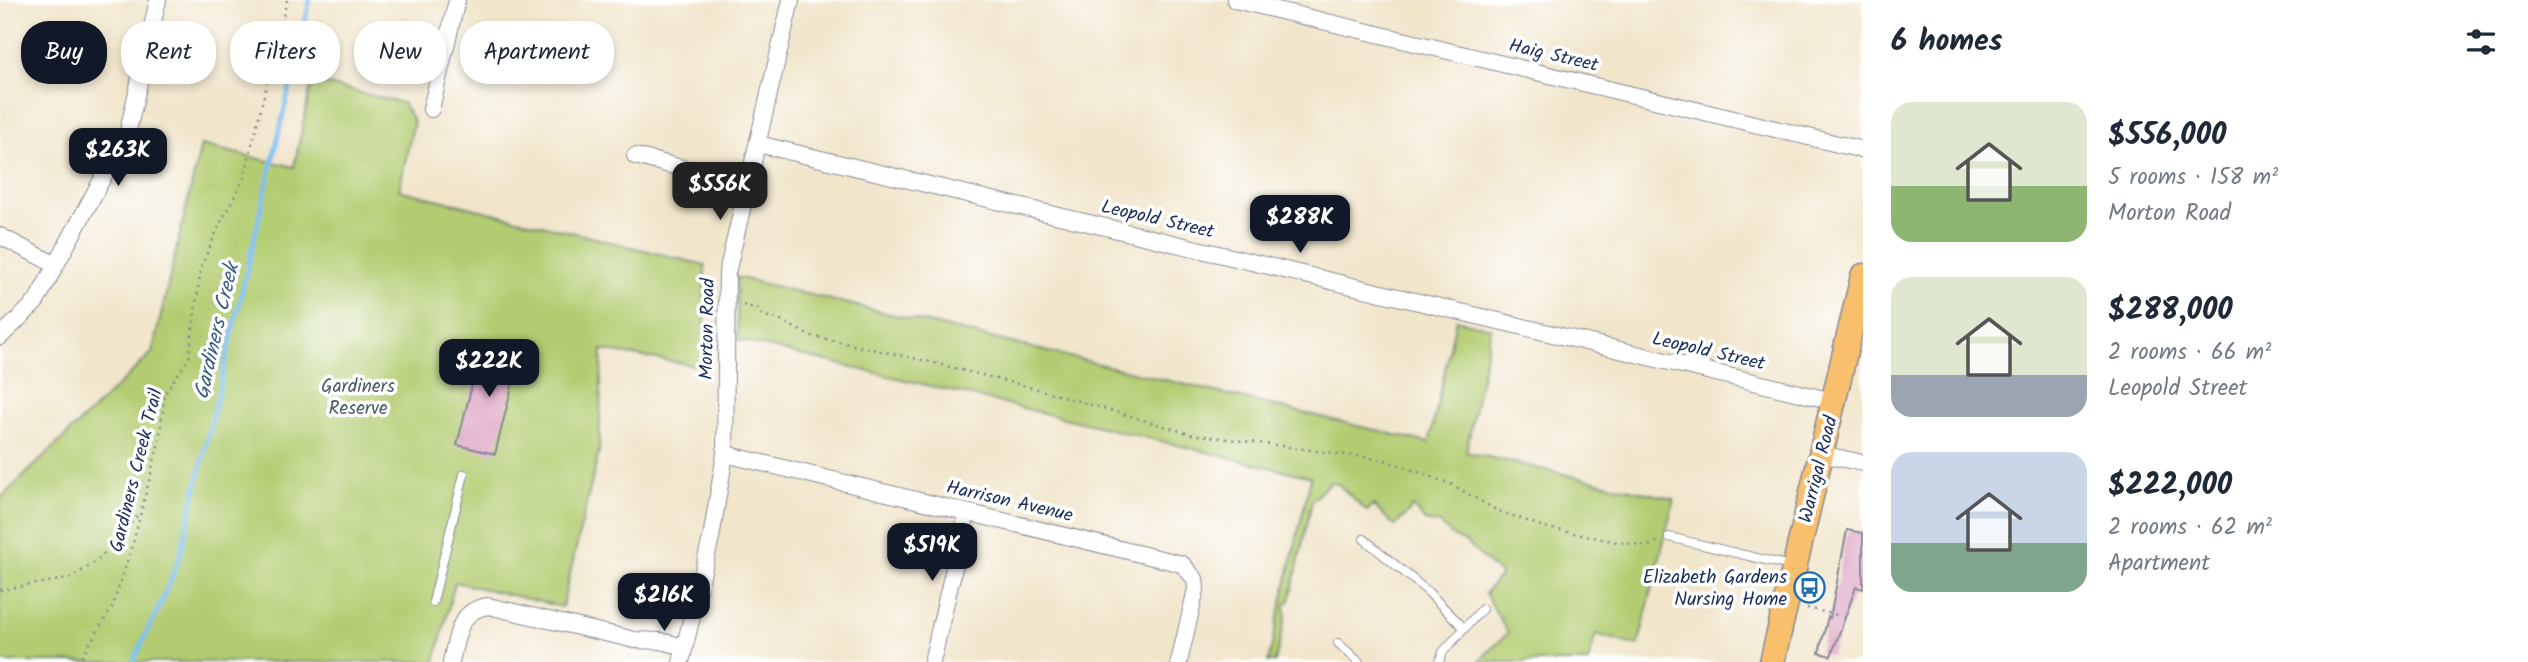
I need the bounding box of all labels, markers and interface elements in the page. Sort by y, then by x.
text: 6 homes [1891,18,2003,66]
chip: Buy [21,21,107,84]
chip: Rent [121,21,216,84]
chip: Filters [230,21,340,84]
chip: New [354,21,446,84]
chip: Apartment [460,21,614,84]
icon: filters [2462,23,2500,61]
street label: Haig Street [1506,31,1602,81]
text: $556,000 [2108,112,2226,160]
pin: $263K [69,128,167,188]
icon: home [1947,130,2031,214]
text: $263K [85,133,151,169]
text: 5 rooms · 158 m² [2108,160,2278,196]
pin: $556K [671,162,769,222]
text: $556K [688,167,752,203]
street label: Leopold Street [1098,192,1218,248]
pin: $288K [1251,196,1349,255]
text: Morton Road [2108,196,2231,232]
text: $288K [1266,200,1334,236]
water label: Gardiners Creek [186,257,250,402]
street label: Morton Road [692,277,724,380]
text: $288,000 [2108,287,2233,335]
icon: home [1947,305,2031,389]
street label: Leopold Street [1649,324,1769,380]
text: 2 rooms · 66 m² [2108,335,2271,371]
pin: $222K [440,340,538,399]
text: $222K [455,344,523,380]
text: Leopold Street [2108,371,2247,407]
park label: Gardiners Reserve [321,372,395,424]
street label: Gardiners Creek Trail [102,385,172,555]
street label: Warrigal Road [1791,412,1847,526]
text: $222,000 [2108,462,2232,510]
street label: Harrison Avenue [943,473,1076,531]
icon: home [1947,480,2031,564]
text: 2 rooms · 62 m² [2108,510,2272,546]
pin: $519K [883,524,981,583]
text: $519K [903,528,961,564]
text: Apartment [2108,546,2210,582]
place label: Elizabeth Gardens Nursing Home [1643,563,1787,615]
bus stop icon: Elizabeth Gardens Nursing Home [1793,570,1827,604]
pin: $216K [615,574,713,633]
text: $216K [634,578,694,614]

